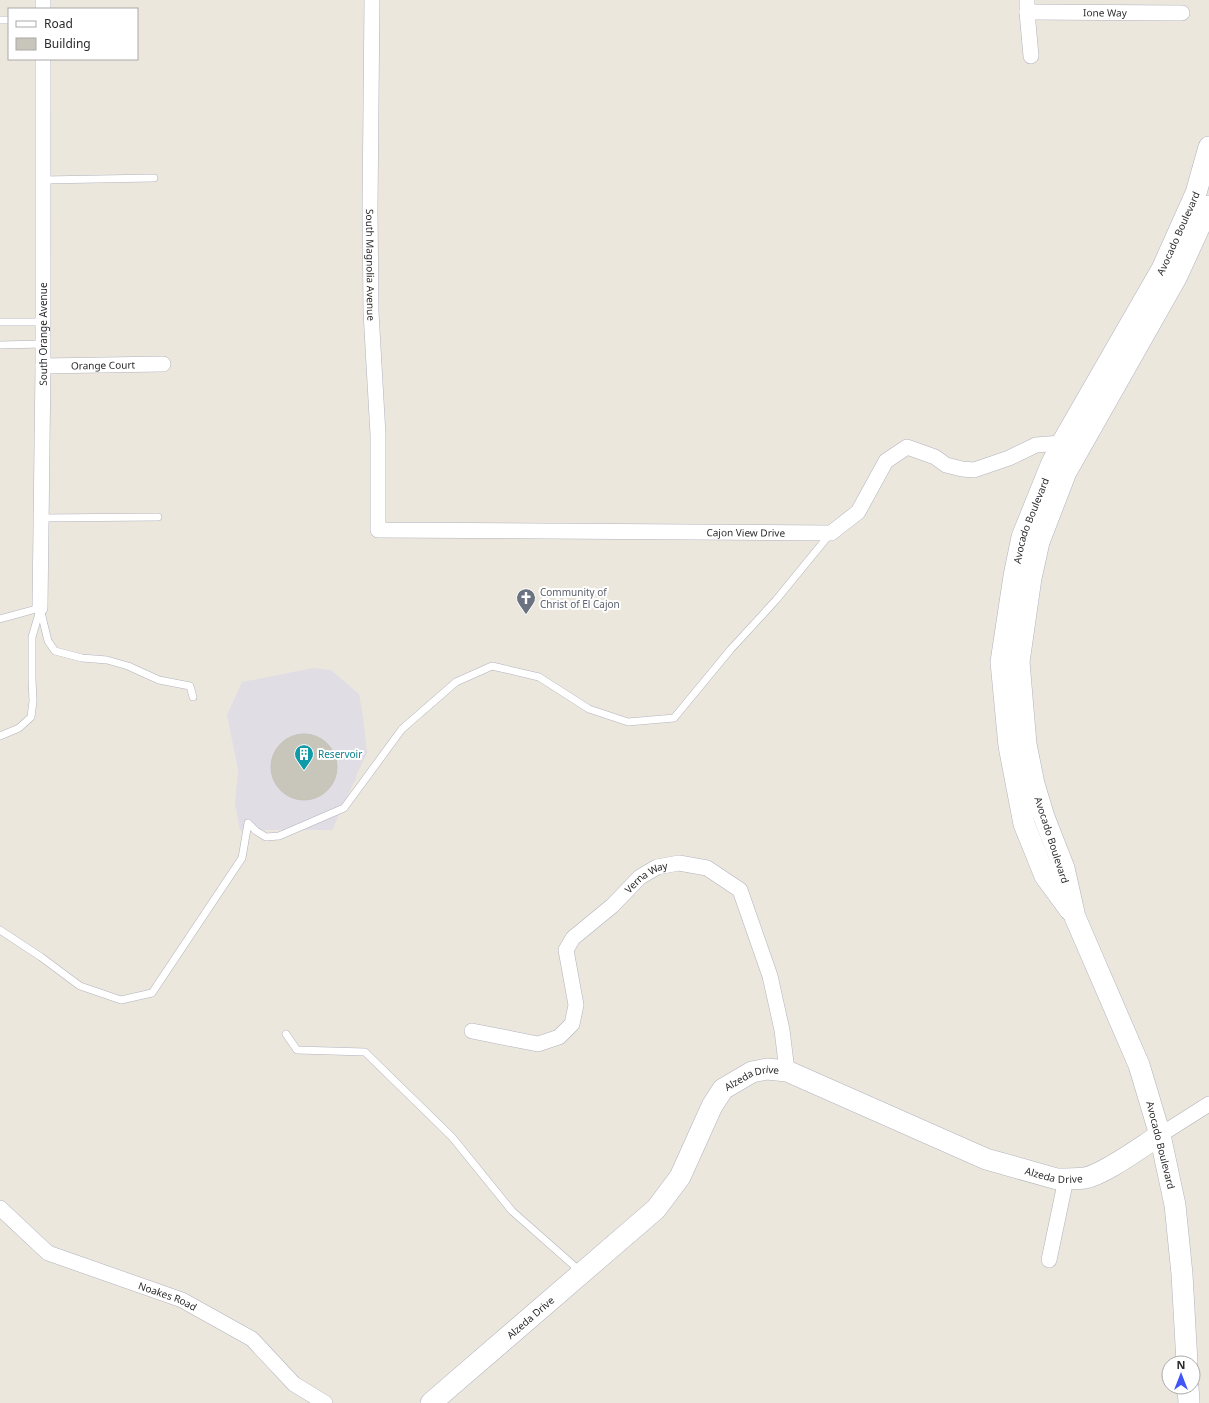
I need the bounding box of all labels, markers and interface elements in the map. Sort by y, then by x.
street label: Ione Way [1083,5,1128,20]
legend [8,8,138,60]
text: Road [44,15,73,32]
text: Building [44,35,91,52]
street label: Avocado Boulevard [1153,189,1203,278]
street label: South Magnolia Avenue [363,209,379,322]
street label: South Orange Avenue [36,282,50,386]
street label: Orange Court [71,357,136,373]
street label: Avocado Boulevard [1010,476,1052,565]
street label: Cajon View Drive [706,525,786,540]
place label: Community of Christ of El Cajon [540,585,620,611]
church icon: Community of Christ of El Cajon [515,587,537,615]
building icon: Reservoir [293,743,315,771]
place label: Reservoir [318,747,362,761]
street label: Avocado Boulevard [1031,795,1073,885]
street label: Verna Way [621,858,669,896]
street label: Alzeda Drive [722,1062,780,1094]
street label: Avocado Boulevard [1143,1100,1179,1190]
street label: Alzeda Drive [1024,1163,1083,1186]
street label: Noakes Road [137,1278,199,1314]
street label: Alzeda Drive [503,1293,557,1342]
north arrow [1161,1355,1201,1395]
text: N [1177,1357,1185,1372]

